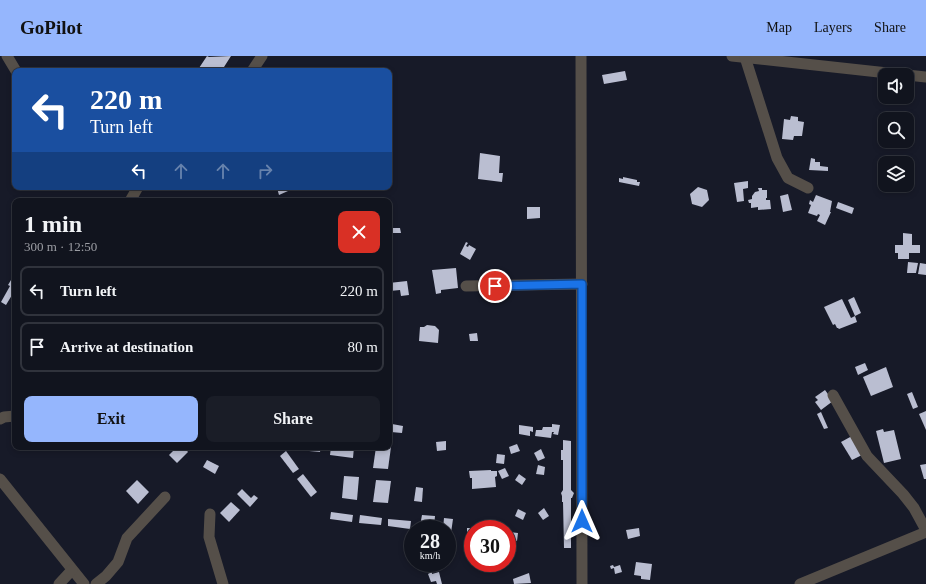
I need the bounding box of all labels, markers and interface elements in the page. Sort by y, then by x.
text: GoPilot [20,17,82,38]
text: Map [766,20,792,35]
text: Layers [814,20,852,35]
text: Share [874,20,906,35]
map controls [878,68,914,192]
button: sound [878,68,914,104]
icon: left [24,84,76,136]
text: 220 m [90,84,162,115]
button: search [878,112,914,148]
text: Turn left [90,117,153,137]
button: layers [878,156,914,192]
icon: left [128,160,150,182]
icon: ahead [170,160,192,182]
icon: ahead [212,160,234,182]
icon: right [254,160,276,182]
text: 1 min [24,211,82,237]
button: close [338,211,380,253]
text: 300 m · 12:50 [24,239,97,254]
pin [478,269,512,303]
icon: arrive [484,275,506,297]
icon: left [26,280,48,302]
text: Turn left [60,283,117,299]
text: 220 m [340,283,378,299]
icon: arrive [26,336,48,358]
text: Arrive at destination [60,339,193,355]
text: 80 m [348,339,378,355]
button: Exit [24,396,198,442]
button: Share [206,396,380,442]
position arrow [561,500,603,542]
speed limit sign: 30 [464,520,516,572]
text: 28 [420,530,440,552]
text: km/h [420,550,440,561]

